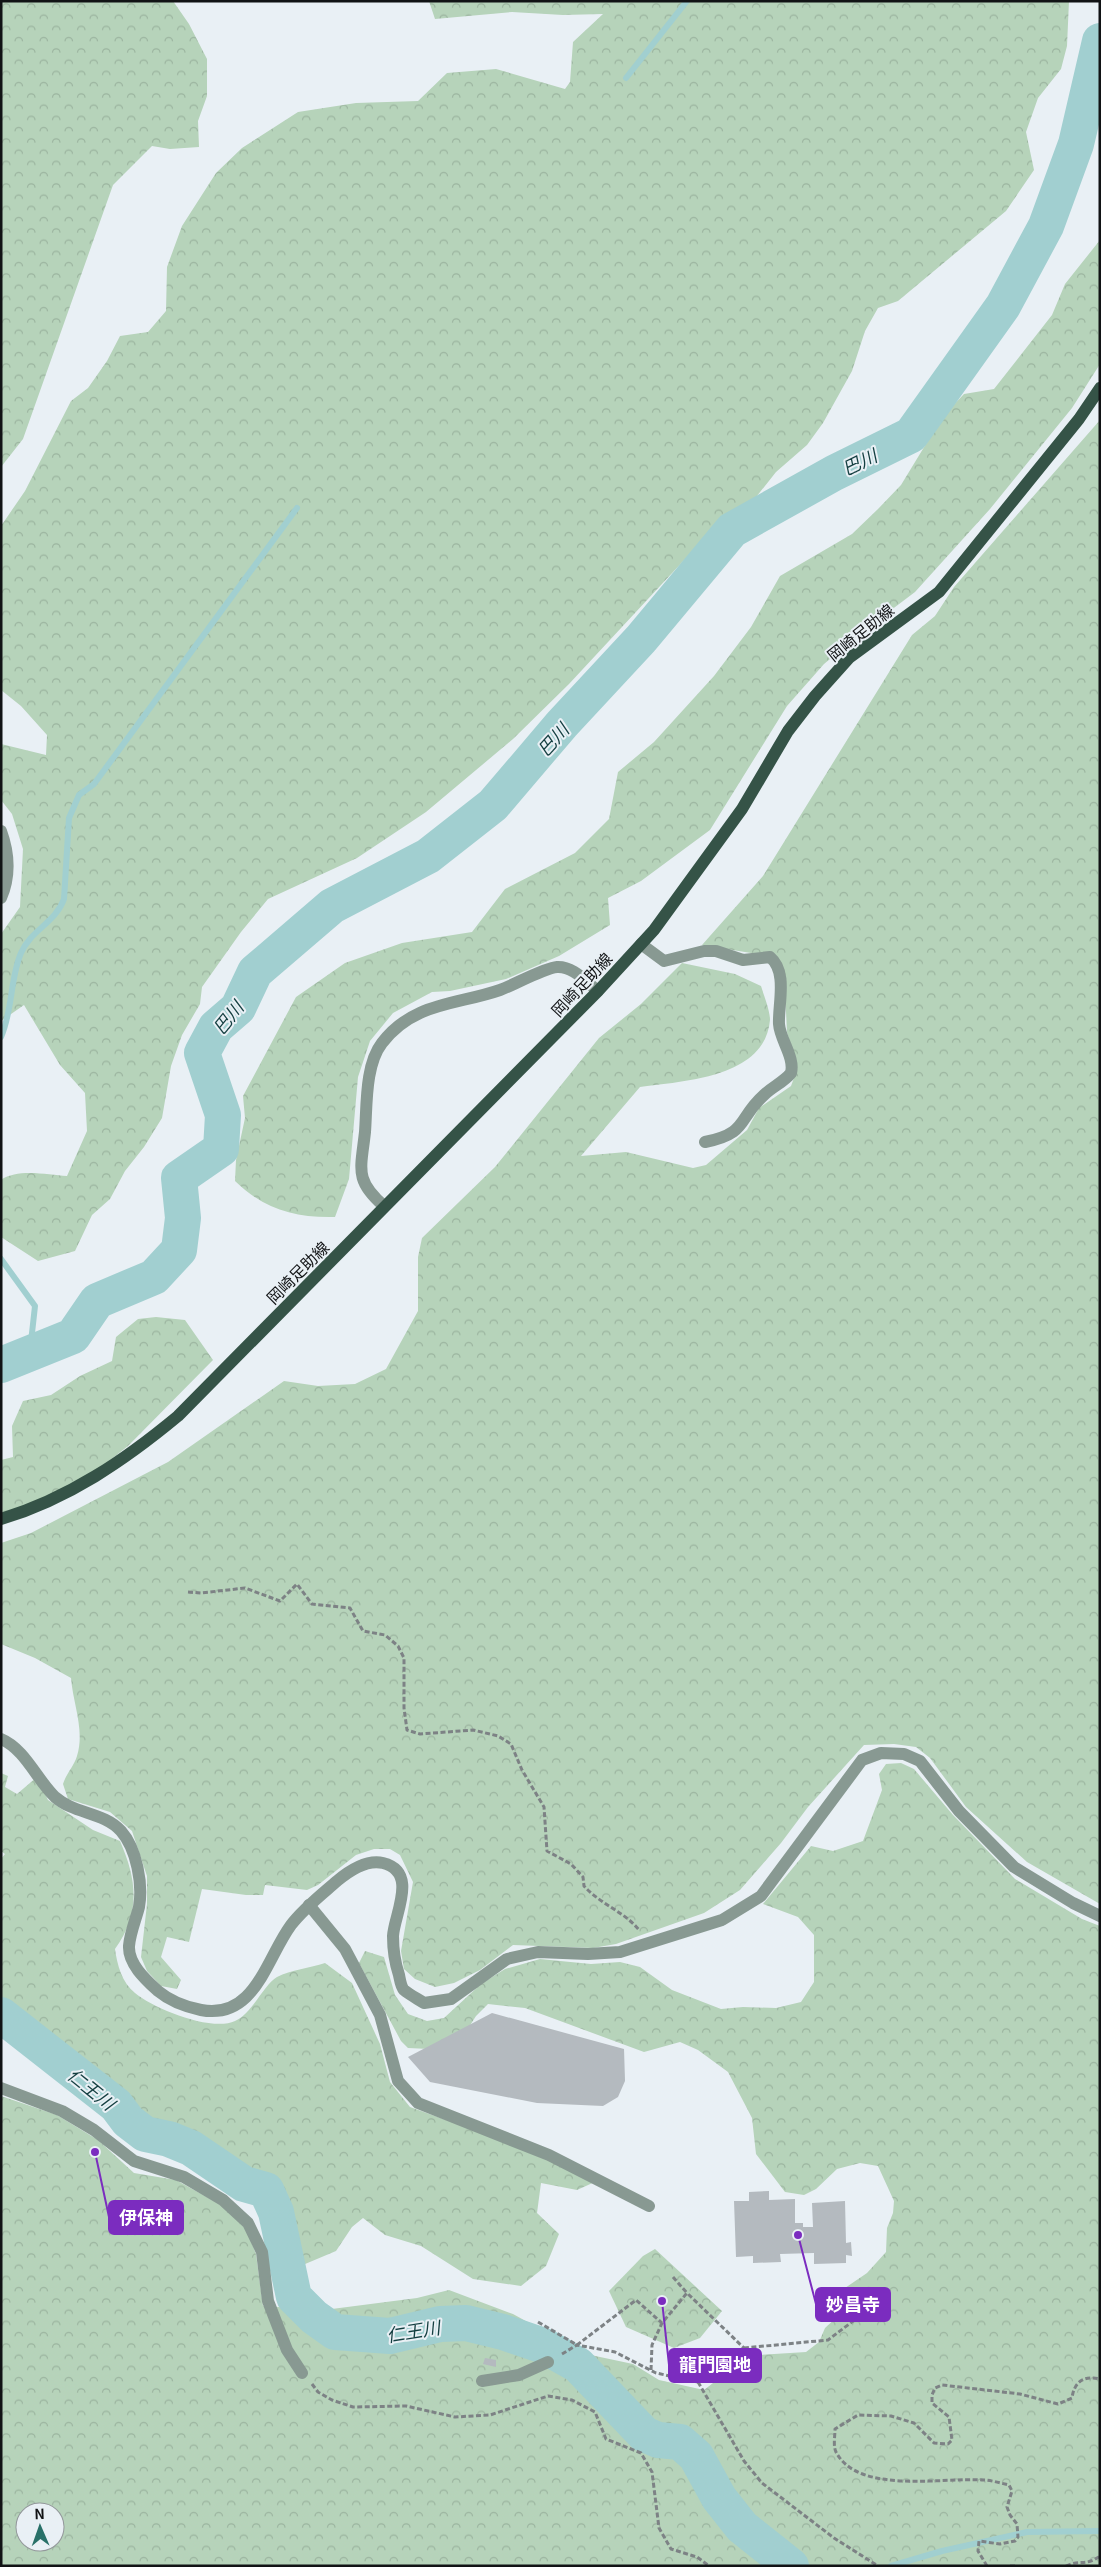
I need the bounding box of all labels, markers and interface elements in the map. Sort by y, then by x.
water label: 巴川 [837,441,883,481]
street label: 岡崎足助線 [821,597,899,667]
water label: 巴川 [530,715,575,761]
street label: 岡崎足助線 [545,947,617,1021]
water label: 巴川 [206,993,250,1039]
street label: 岡崎足助線 [260,1235,334,1309]
water label: 仁王川 [63,2061,123,2116]
callout: 伊保神 [109,2201,183,2234]
text: 伊保神 [119,2203,173,2229]
callout: 妙昌寺 [816,2288,890,2321]
text: 妙昌寺 [826,2290,880,2316]
water label: 仁王川 [384,2313,444,2347]
callout: 龍門園地 [669,2349,761,2382]
text: 龍門園地 [679,2350,751,2376]
north arrow [15,2502,65,2552]
text: N [34,2503,45,2523]

